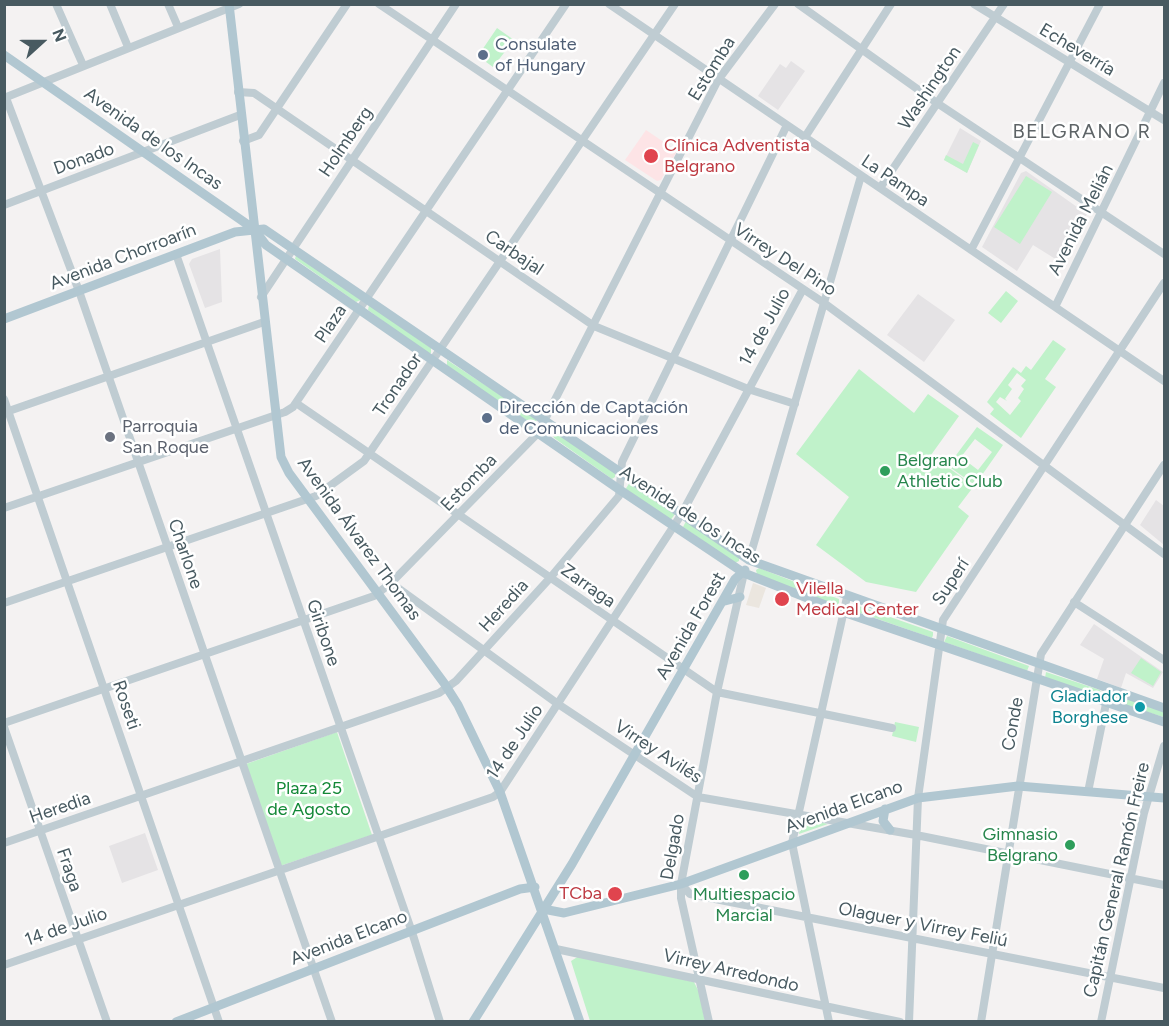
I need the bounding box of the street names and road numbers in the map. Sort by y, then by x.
street label: Echeverría [1035,19,1119,81]
street label: Estomba [684,33,740,105]
street label: Washington [894,42,966,134]
street label: Avenida de los Incas [80,83,226,195]
street label: Holmberg [315,103,377,181]
street label: Donado [51,138,117,180]
street label: La Pampa [857,150,933,212]
street label: Avenida Melián [1044,161,1118,279]
street label: Avenida Chorroarín [47,219,199,295]
street label: Virrey Del Pino [730,219,840,301]
street label: Carbajal [481,226,547,280]
street label: 14 de Julio [735,284,795,370]
street label: Plaza [310,301,352,347]
street label: Tronador [369,349,427,421]
street label: Estomba [436,450,502,516]
street label: Avenida Álvarez Thomas [293,453,425,625]
street label: Avenida de los Incas [616,461,764,569]
street label: Charlone [163,516,207,592]
street label: Superí [928,554,974,610]
street label: Zarraga [556,559,620,613]
street label: Avenida Forest [652,568,730,684]
street label: Heredia [475,575,533,637]
street label: Giribone [302,597,344,669]
street label: Roseti [108,677,144,733]
street label: Conde [998,696,1028,752]
street label: 14 de Julio [482,700,548,784]
street label: Virrey Avilés [610,716,706,788]
street label: Capitán General Ramón Freire [1079,760,1155,1000]
street label: Avenida Elcano [782,776,906,838]
street label: Heredia [27,788,93,828]
street label: Delgado [657,812,689,882]
street label: Fraga [52,845,86,895]
street label: Olaguer y Virrey Feliú [837,898,1009,952]
street label: 14 de Julio [22,903,110,951]
street label: Avenida Elcano [288,906,410,970]
street label: Virrey Arredondo [661,945,801,997]

